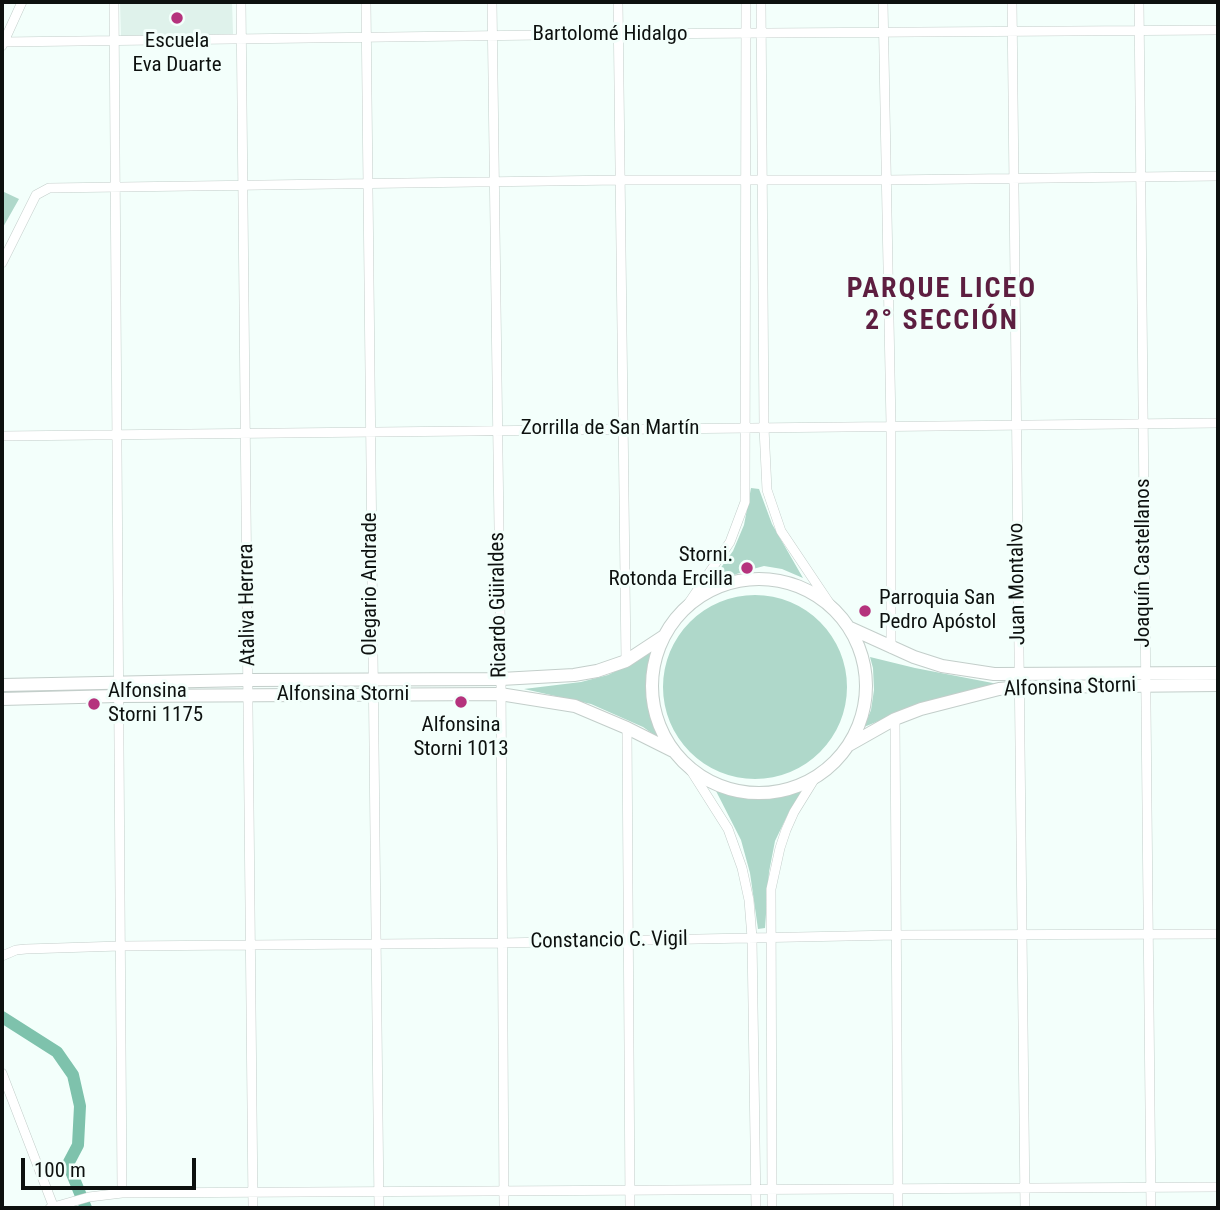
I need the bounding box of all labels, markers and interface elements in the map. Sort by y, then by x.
marker: Escuela Eva Duarte [169,10,185,26]
street label: Bartolomé Hidalgo [533,22,687,48]
place label: Escuela Eva Duarte [132,29,222,79]
district label: PARQUE LICEO 2° SECCIÓN [848,273,1036,339]
street label: Zorrilla de San Martín [521,416,699,442]
street label: Joaquín Castellanos [1131,479,1157,647]
street label: Olegario Andrade [358,512,384,656]
street label: Juan Montalvo [1004,523,1032,645]
street label: Ricardo Güiraldes [485,532,513,678]
street label: Ataliva Herrera [234,543,262,667]
place label: Storni. Rotonda Ercilla [608,543,733,593]
marker: Storni. Rotonda Ercilla [739,560,755,576]
place label: Parroquia San Pedro Apóstol [879,586,996,636]
marker: Parroquia San Pedro Apóstol [857,603,873,619]
street label: Alfonsina Storni [1003,673,1137,703]
place label: Alfonsina Storni 1175 [108,679,203,729]
street label: Alfonsina Storni [277,682,409,708]
marker: Alfonsina Storni 1013 [453,694,469,710]
marker: Alfonsina Storni 1175 [86,696,102,712]
place label: Alfonsina Storni 1013 [413,713,509,763]
street label: Constancio C. Vigil [530,927,688,955]
scale bar [24,1144,200,1188]
text: 100 m [34,1158,86,1182]

